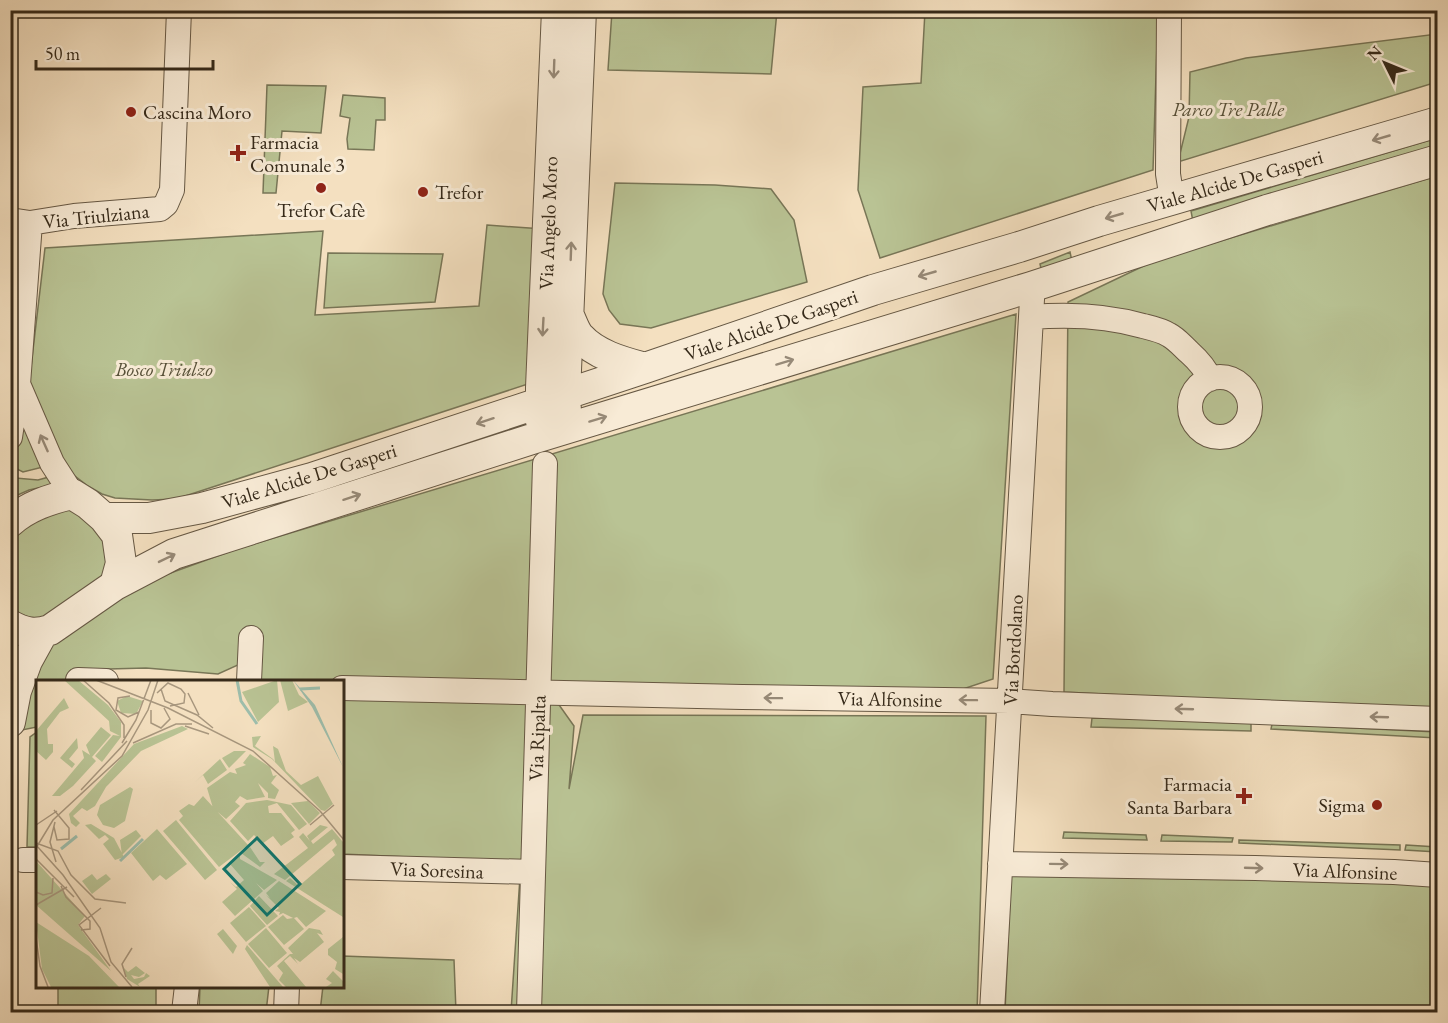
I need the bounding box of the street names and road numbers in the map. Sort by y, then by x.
street label: Viale Alcide De Gasperi [1144,143,1326,219]
street label: Via Angelo Moro [533,156,563,290]
street label: Via Triulziana [41,197,151,235]
street label: Viale Alcide De Gasperi [681,283,861,367]
street label: Viale Alcide De Gasperi [218,437,400,515]
street label: Via Bordolano [997,594,1029,706]
street label: Via Alfonsine [837,685,943,713]
street label: Via Ripalta [523,695,551,781]
street label: Via Soresina [390,855,484,885]
street label: Via Alfonsine [1292,856,1398,886]

